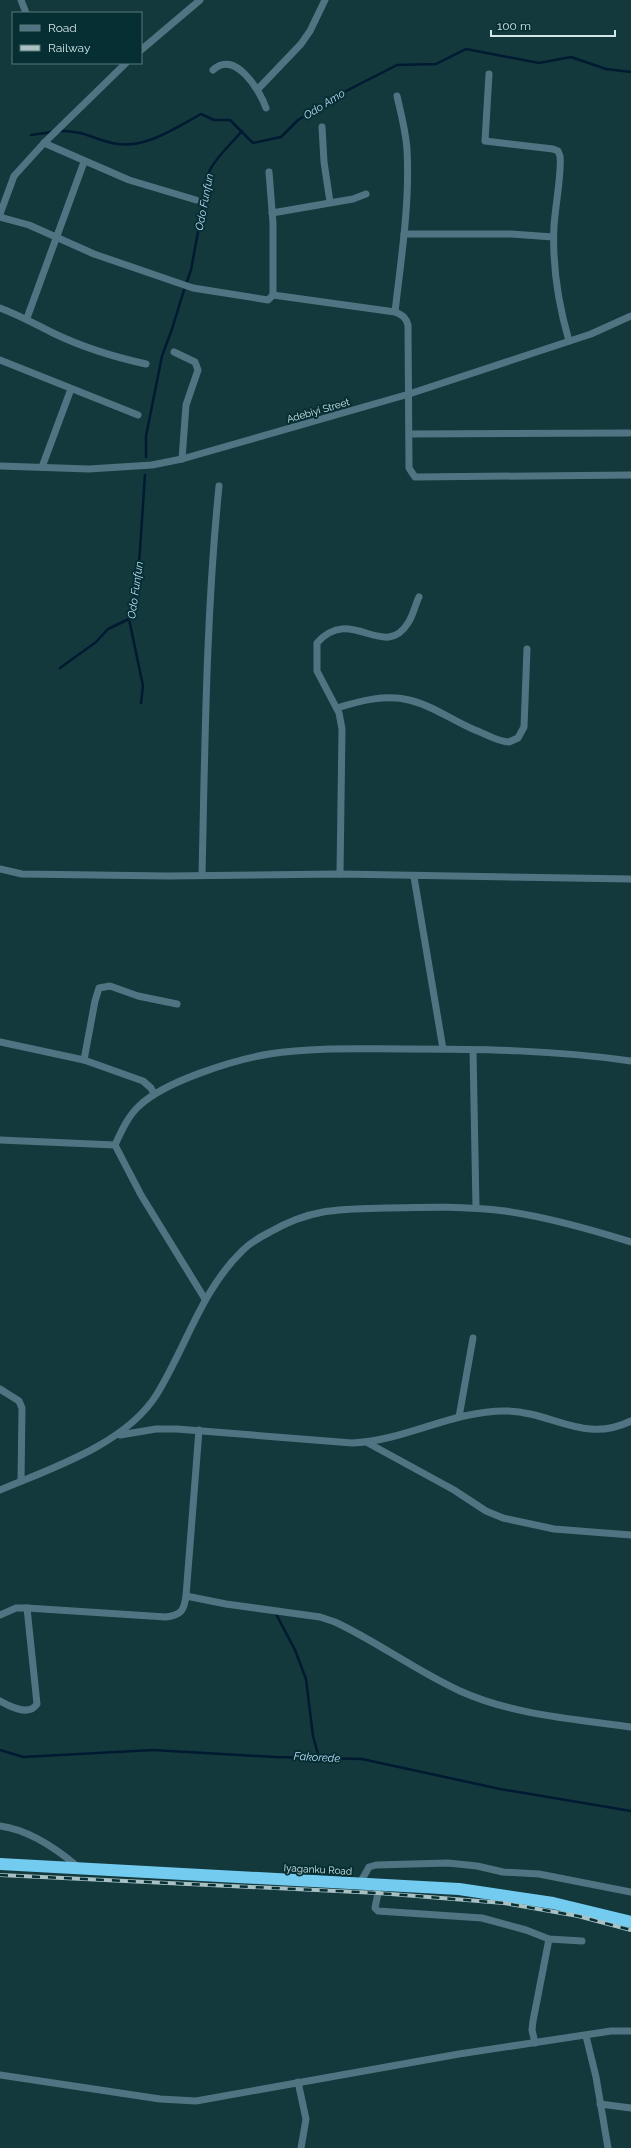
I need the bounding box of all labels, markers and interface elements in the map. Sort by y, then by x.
legend [12,12,142,64]
scale bar [491,12,615,38]
text: 100 m [497,19,531,33]
text: Road [48,21,77,35]
text: Railway [48,41,91,55]
water label: Odo Amo [301,87,347,122]
water label: Odo Funfun [193,172,216,232]
street label: Adebiyi Street [285,396,351,425]
water label: Odo Funfun [125,561,146,620]
water label: Fakorede [293,1750,341,1765]
street label: Iyaganku Road [284,1862,352,1877]

